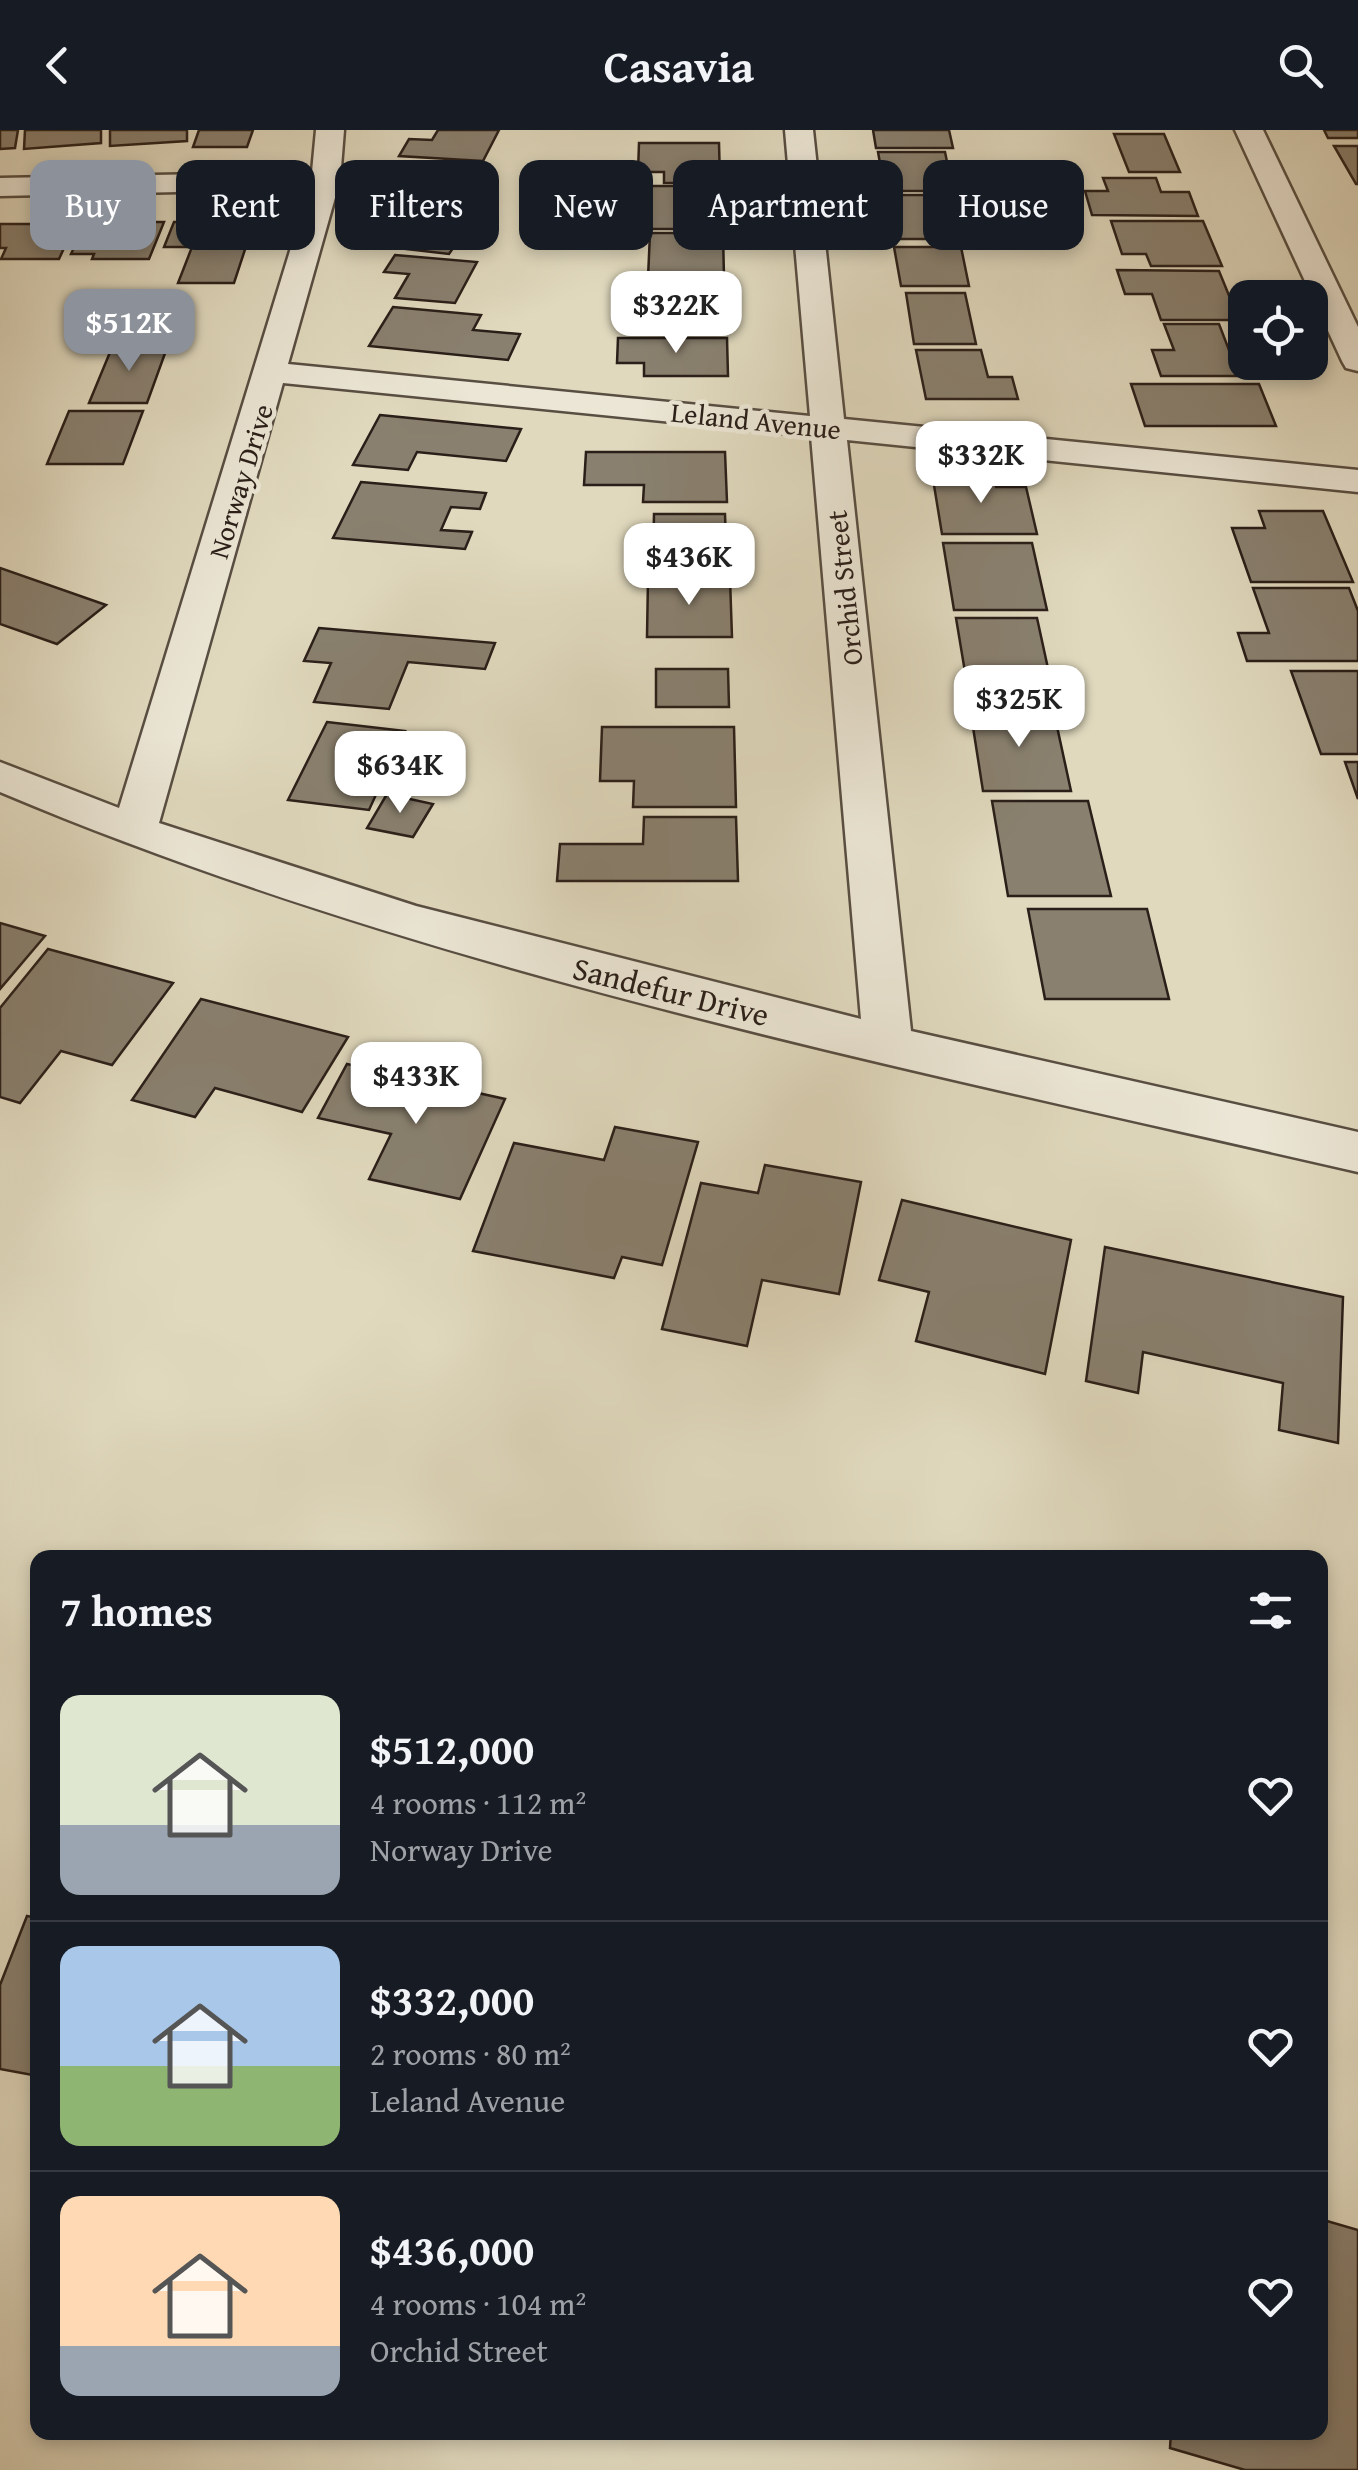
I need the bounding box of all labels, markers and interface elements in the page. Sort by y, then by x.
text: Casavia [604,33,754,98]
icon: back [30,38,85,93]
icon: search [1273,38,1328,93]
chip: Buy [30,160,156,250]
chip: Rent [176,160,315,250]
chip: Filters [335,160,499,250]
chip: New [519,160,653,250]
chip: Apartment [673,160,903,250]
chip: House [923,160,1084,250]
pin: $322K [606,271,746,356]
text: $322K [633,280,719,327]
map controls [1228,280,1328,380]
button: locate [1228,280,1328,380]
pin: $512K [59,289,199,374]
text: $512K [86,298,172,345]
street label: Leland Avenue [669,391,843,449]
street label: Norway Drive [197,399,283,563]
pin: $332K [911,421,1051,506]
text: $332K [938,430,1024,477]
street label: Orchid Street [815,508,873,668]
pin: $436K [619,523,759,608]
text: $436K [646,532,732,579]
pin: $325K [949,665,1089,750]
text: $325K [976,674,1062,721]
pin: $634K [330,731,470,816]
text: $634K [357,740,443,787]
street label: Sandefur Drive [568,944,774,1038]
pin: $433K [346,1042,486,1127]
text: $433K [373,1051,459,1098]
text: 7 homes [60,1580,213,1641]
icon: filters [1243,1583,1298,1638]
text: $512,000 [370,1718,534,1779]
icon: home [140,1735,260,1855]
icon: heart [1243,1768,1298,1823]
text: 4 rooms · 112 m² [370,1779,586,1826]
text: Norway Drive [370,1826,553,1873]
text: $332,000 [370,1969,534,2030]
icon: home [140,1986,260,2106]
icon: heart [1243,2019,1298,2074]
text: 2 rooms · 80 m² [370,2030,571,2077]
text: Leland Avenue [370,2077,565,2124]
text: $436,000 [370,2219,534,2280]
icon: home [140,2236,260,2356]
icon: heart [1243,2269,1298,2324]
text: 4 rooms · 104 m² [370,2280,586,2327]
text: Orchid Street [370,2327,548,2374]

